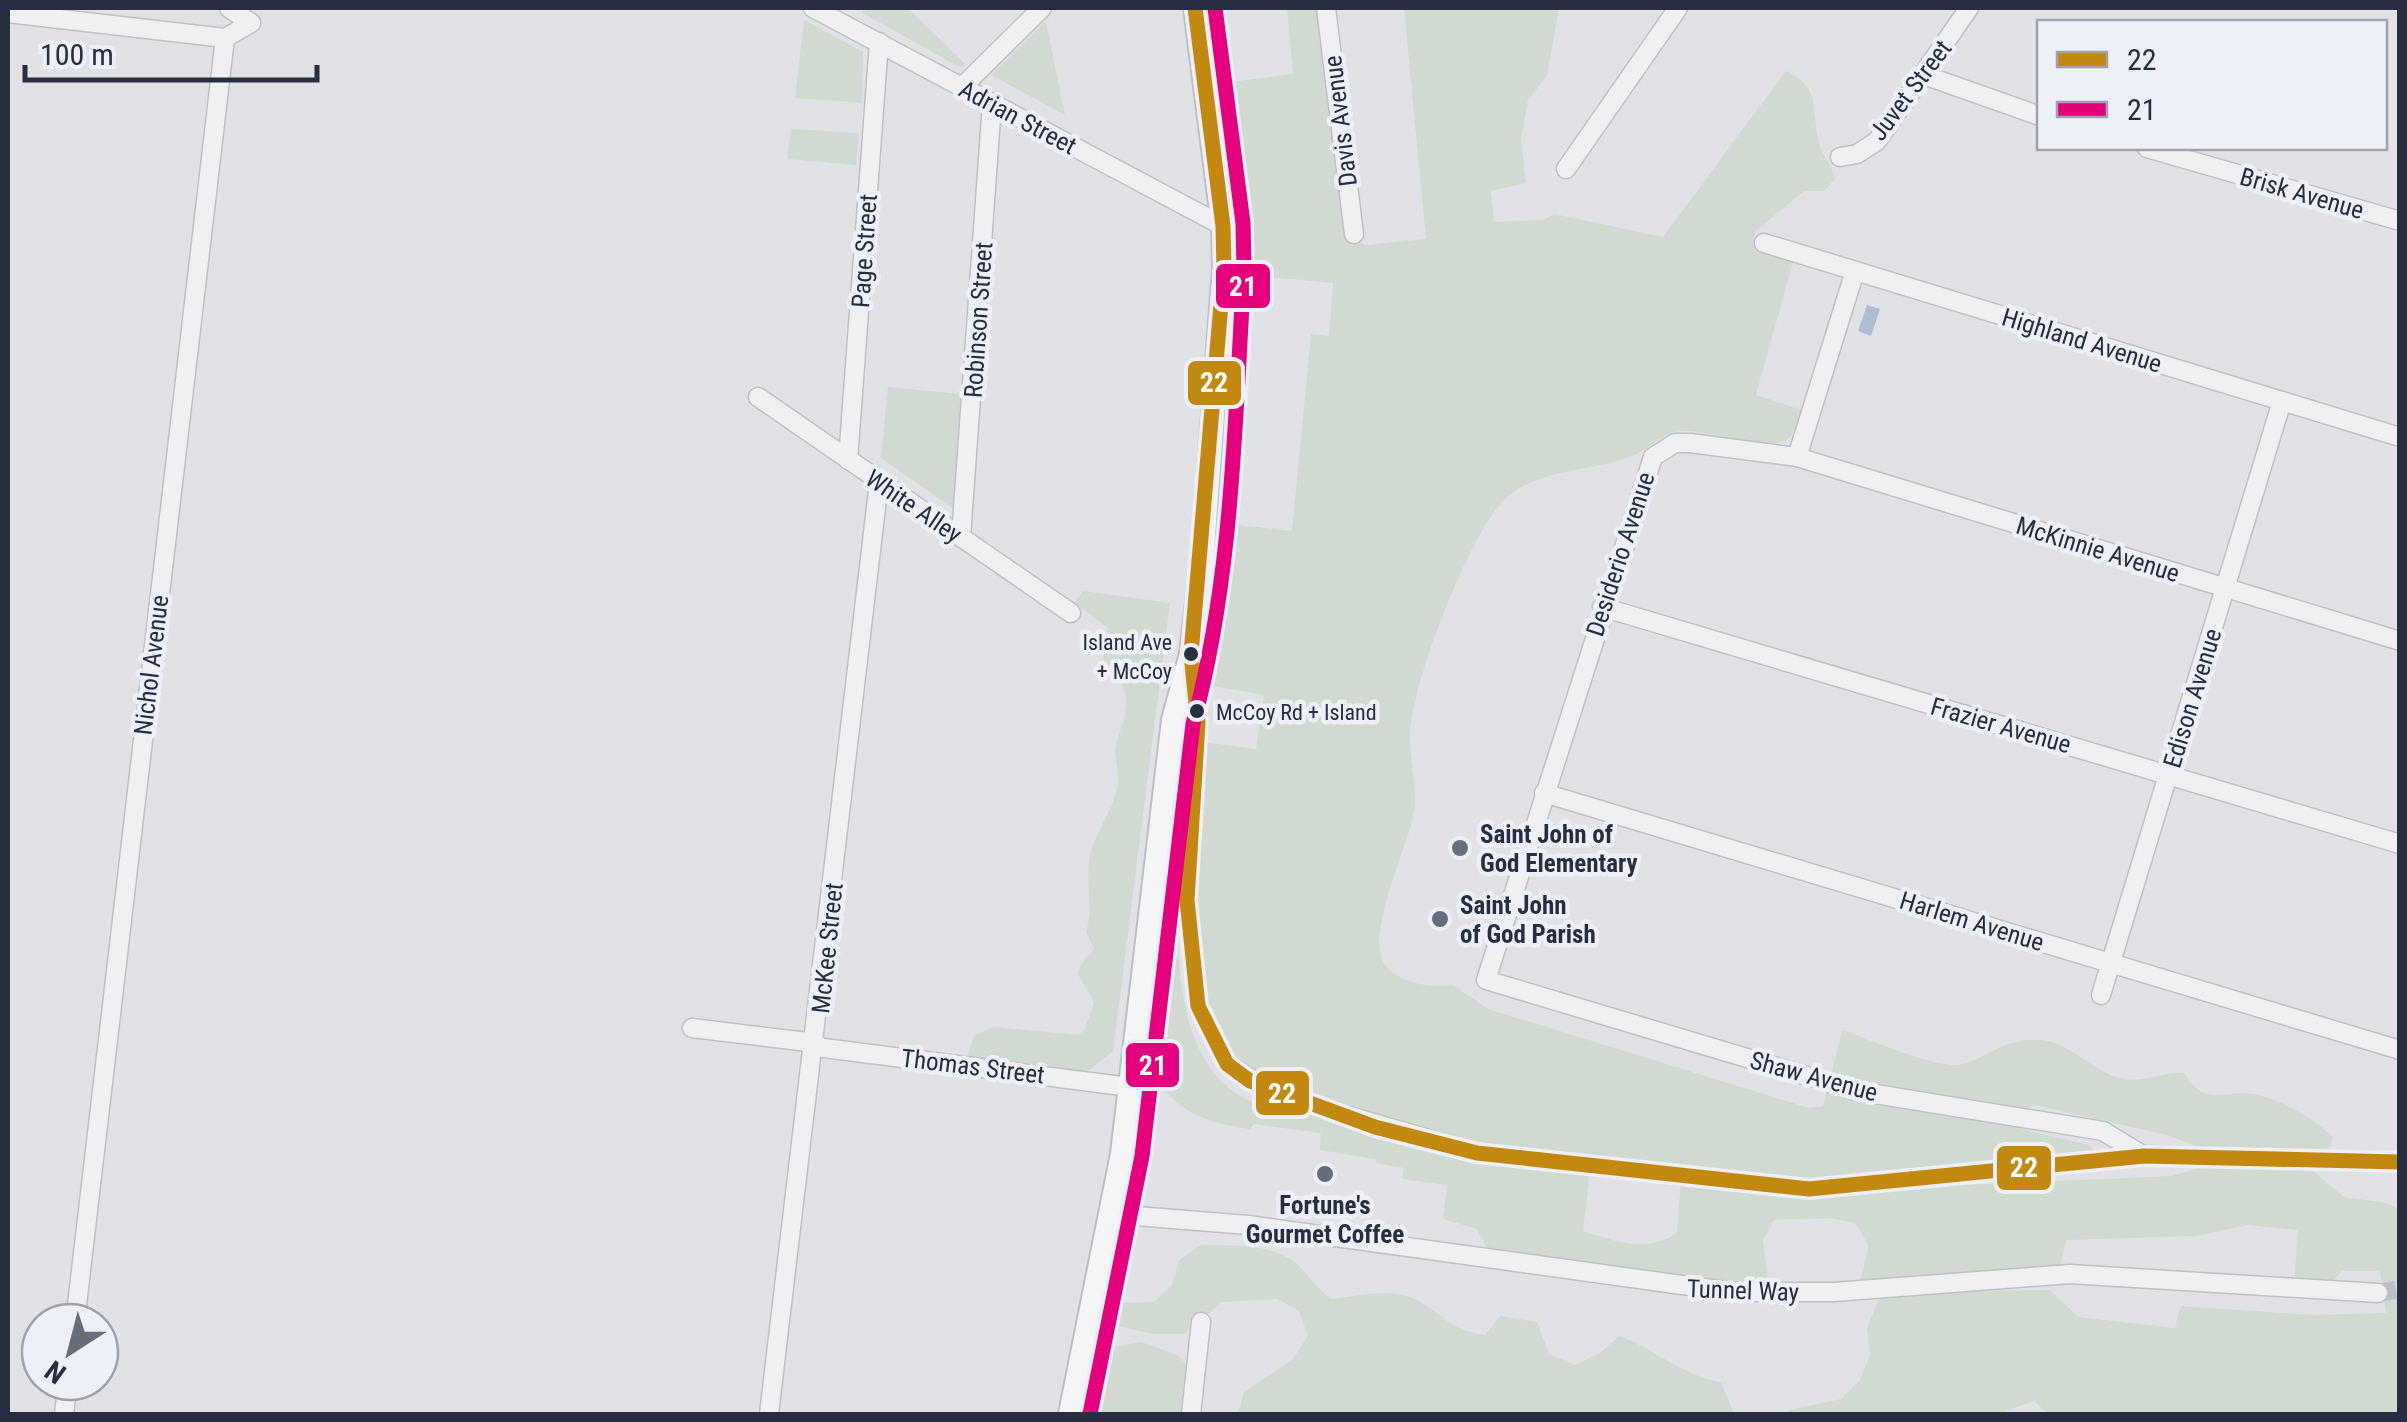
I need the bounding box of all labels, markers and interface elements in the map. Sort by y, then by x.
scale bar [25,20,318,82]
legend [2037,20,2387,150]
street label: Juvet Street [1863,34,1958,146]
text: 100 m [40,37,114,72]
text: 22 [2127,42,2157,77]
street label: Davis Avenue [1318,54,1363,188]
street label: Adrian Street [954,74,1081,160]
text: 21 [2127,92,2157,127]
street label: Brisk Avenue [2237,162,2367,225]
street label: Page Street [846,193,883,309]
street label: Robinson Street [959,241,998,399]
line badge: 21 [1214,262,1272,310]
text: 21 [1229,270,1257,303]
street label: Highland Avenue [1998,302,2165,379]
line badge: 22 [1186,359,1243,407]
text: 22 [1200,366,1228,399]
street label: White Alley [860,464,967,549]
street label: Desiderio Avenue [1580,468,1661,640]
street label: McKinnie Avenue [2013,511,2183,588]
street label: Nichol Avenue [129,593,174,737]
street label: Edison Avenue [2158,625,2227,771]
place label: Island Ave + McCoy [1083,630,1172,684]
marker: Island Ave + McCoy [1181,644,1201,664]
street label: Frazier Avenue [1927,692,2074,759]
place label: McCoy Rd + Island [1216,700,1377,725]
marker: McCoy Rd + Island [1187,701,1207,721]
place label: Saint John of God Elementary [1480,820,1638,878]
marker: Saint John of God Elementary [1449,837,1471,859]
street label: McKee Street [806,881,849,1015]
street label: Harlem Avenue [1896,886,2047,957]
place label: Saint John of God Parish [1460,891,1596,949]
marker: Saint John of God Parish [1429,908,1451,930]
line badge: 21 [1124,1041,1181,1089]
street label: Thomas Street [900,1043,1046,1090]
street label: Shaw Avenue [1747,1046,1881,1107]
text: 21 [1139,1049,1167,1082]
line badge: 22 [1254,1069,1311,1117]
text: 22 [1268,1077,1296,1110]
line badge: 22 [1995,1144,2053,1192]
text: 22 [2010,1151,2038,1184]
marker: Fortune's Gourmet Coffee [1314,1163,1336,1185]
place label: Fortune's Gourmet Coffee [1246,1191,1404,1249]
street label: Tunnel Way [1686,1274,1800,1307]
north arrow [20,1302,120,1402]
text: N [39,1353,72,1390]

